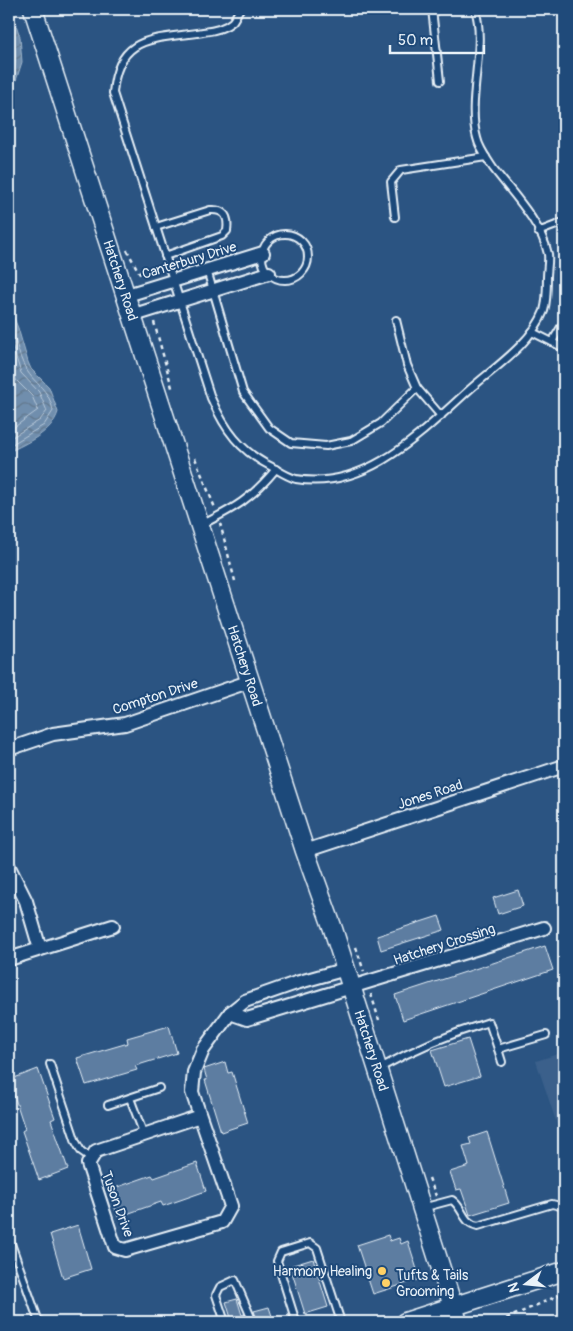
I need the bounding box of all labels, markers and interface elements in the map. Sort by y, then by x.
scale bar [390,22,484,54]
text: 50 m [398,31,433,50]
street label: Hatchery Road [99,238,141,323]
street label: Canterbury Drive [140,238,239,283]
street label: Hatchery Road [224,623,266,709]
street label: Compton Drive [110,675,200,718]
street label: Jones Road [396,776,465,813]
street label: Hatchery Crossing [391,920,497,969]
street label: Hatchery Road [350,1008,392,1093]
street label: Tuson Drive [98,1169,137,1240]
north arrow [500,1258,550,1308]
place label: Harmony Healing [273,1263,372,1280]
marker: Harmony Healing [376,1265,388,1277]
place label: Tufts & Tails Grooming [396,1267,469,1300]
marker: Tufts & Tails Grooming [380,1277,392,1289]
text: N [505,1281,523,1294]

